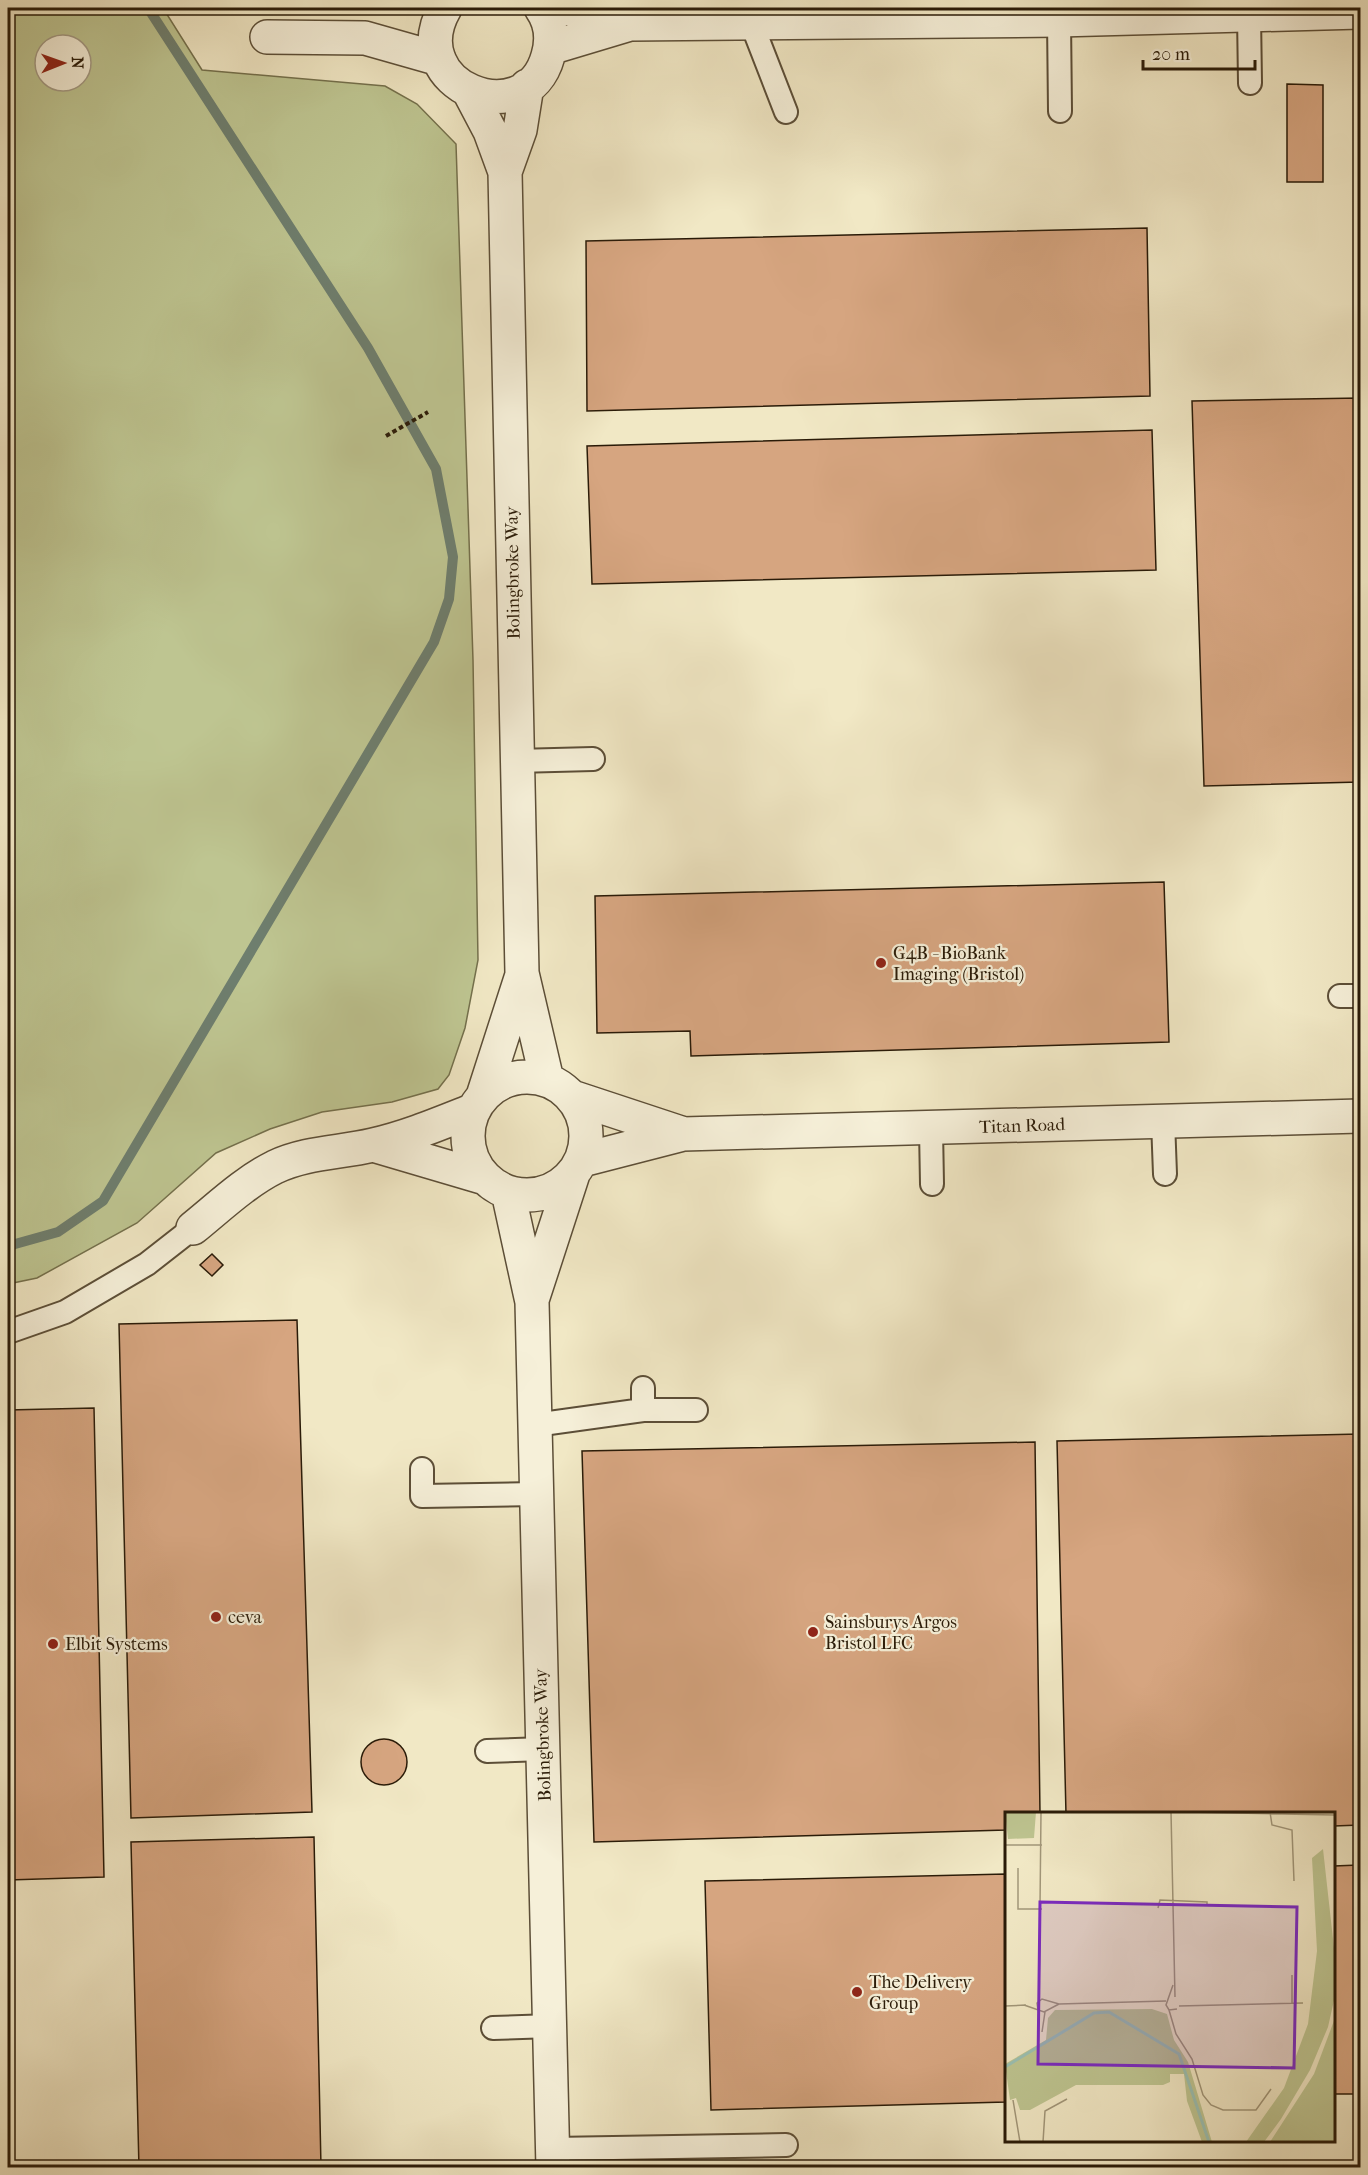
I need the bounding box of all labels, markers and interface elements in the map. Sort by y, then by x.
north arrow [33,33,93,93]
scale bar [1143,33,1256,71]
text: 20 m [1152,44,1190,65]
text: N [68,57,87,70]
street label: Bolingbroke Way [501,505,525,640]
place label: G4B - BioBank Imaging (Bristol) [893,943,1024,985]
marker: G4B - BioBank Imaging (Bristol) [874,956,888,970]
street label: Titan Road [979,1114,1066,1138]
place label: ceva [228,1607,262,1628]
marker: ceva [209,1610,223,1624]
place label: Sainsburys Argos Bristol LFC [825,1612,957,1654]
marker: Sainsburys Argos Bristol LFC [806,1625,820,1639]
place label: Elbit Systems [65,1634,168,1655]
marker: Elbit Systems [46,1637,60,1651]
street label: Bolingbroke Way [530,1667,556,1802]
inset map [1005,1812,1335,2142]
place label: The Delivery Group [869,1972,973,2014]
marker: The Delivery Group [850,1985,864,1999]

